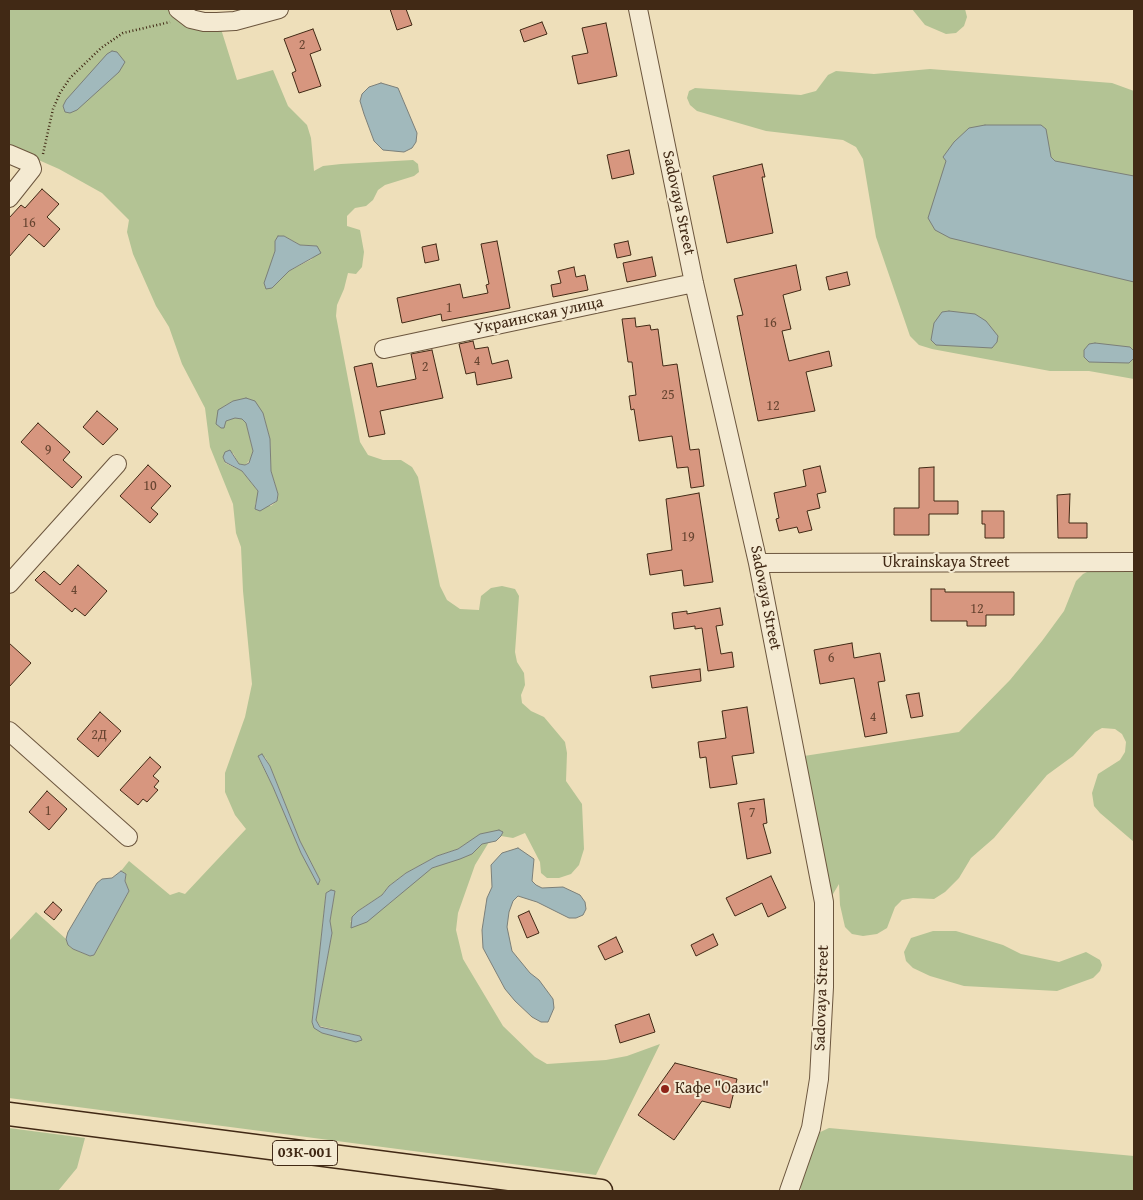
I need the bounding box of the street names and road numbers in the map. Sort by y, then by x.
street label: Sadovaya Street [658,149,698,257]
street label: Украинская улица [473,293,605,339]
street label: Sadovaya Street [745,544,785,652]
street label: Ukrainskaya Street [882,553,1010,573]
street label: Sadovaya Street [811,945,833,1051]
road number: 03К-001 [272,1140,338,1166]

